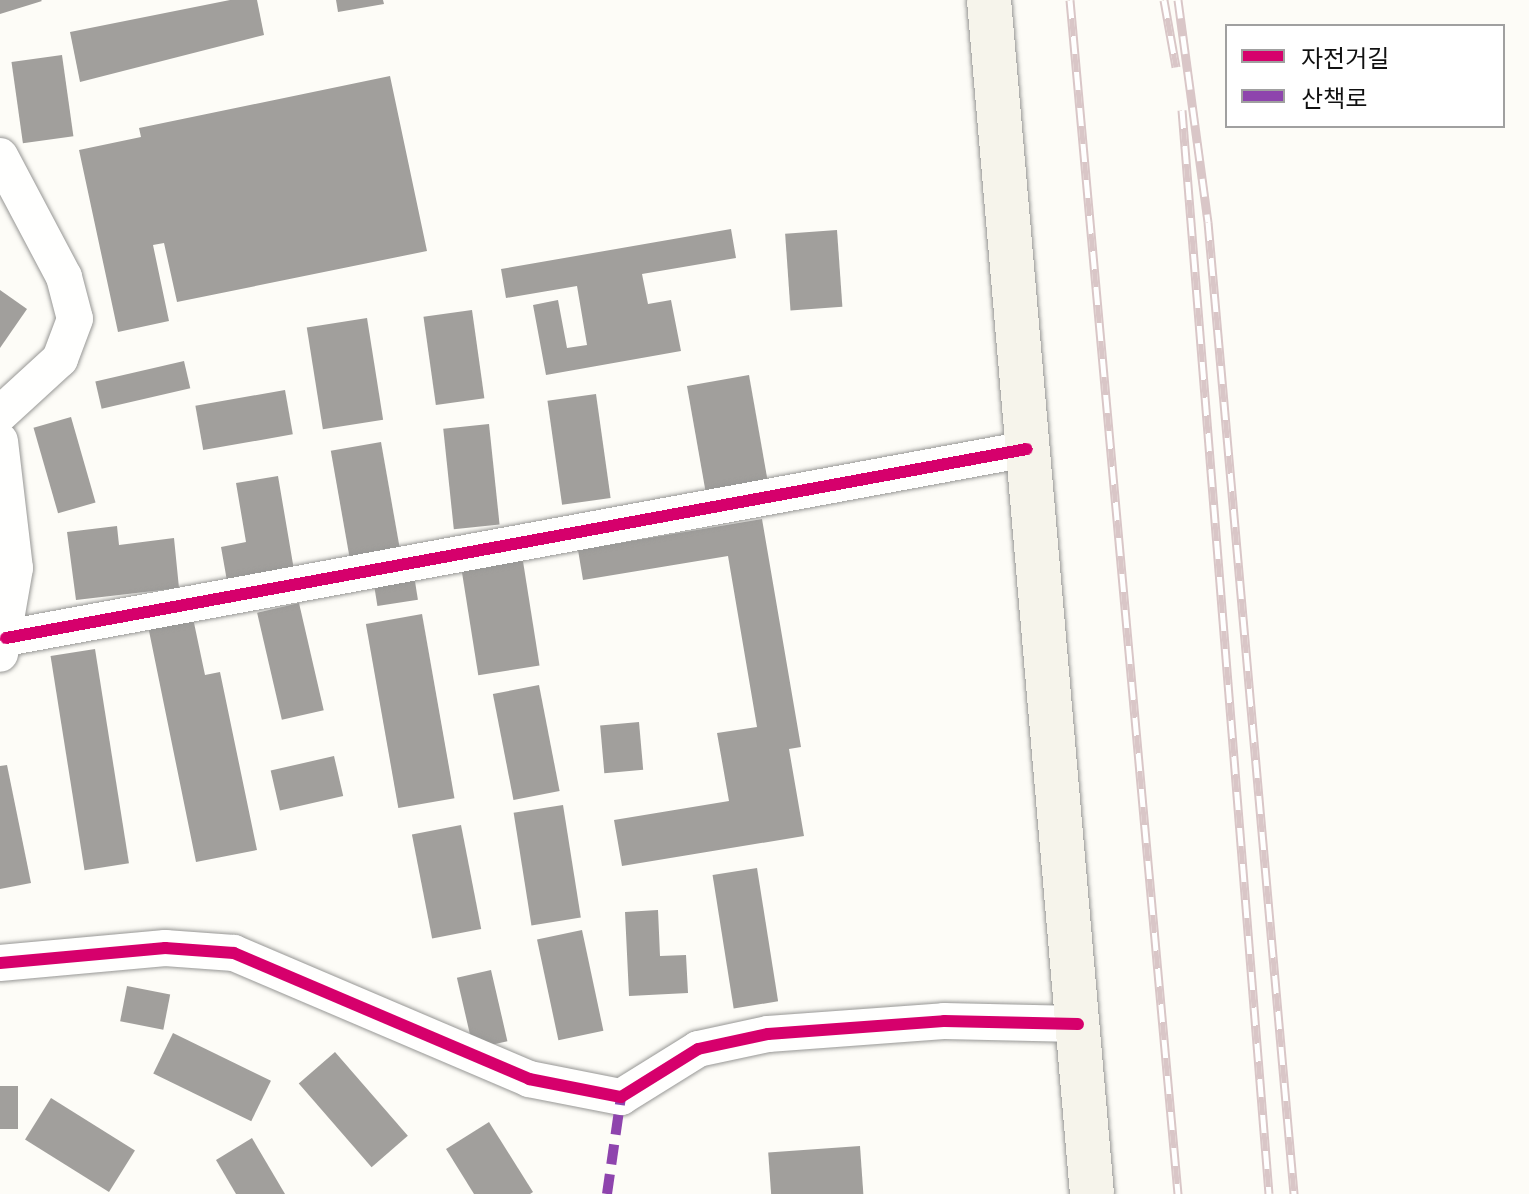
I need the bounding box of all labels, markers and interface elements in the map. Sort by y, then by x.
legend [1225,24,1505,128]
text: 자전거길 [1301,44,1389,73]
text: 산책로 [1301,84,1367,113]

